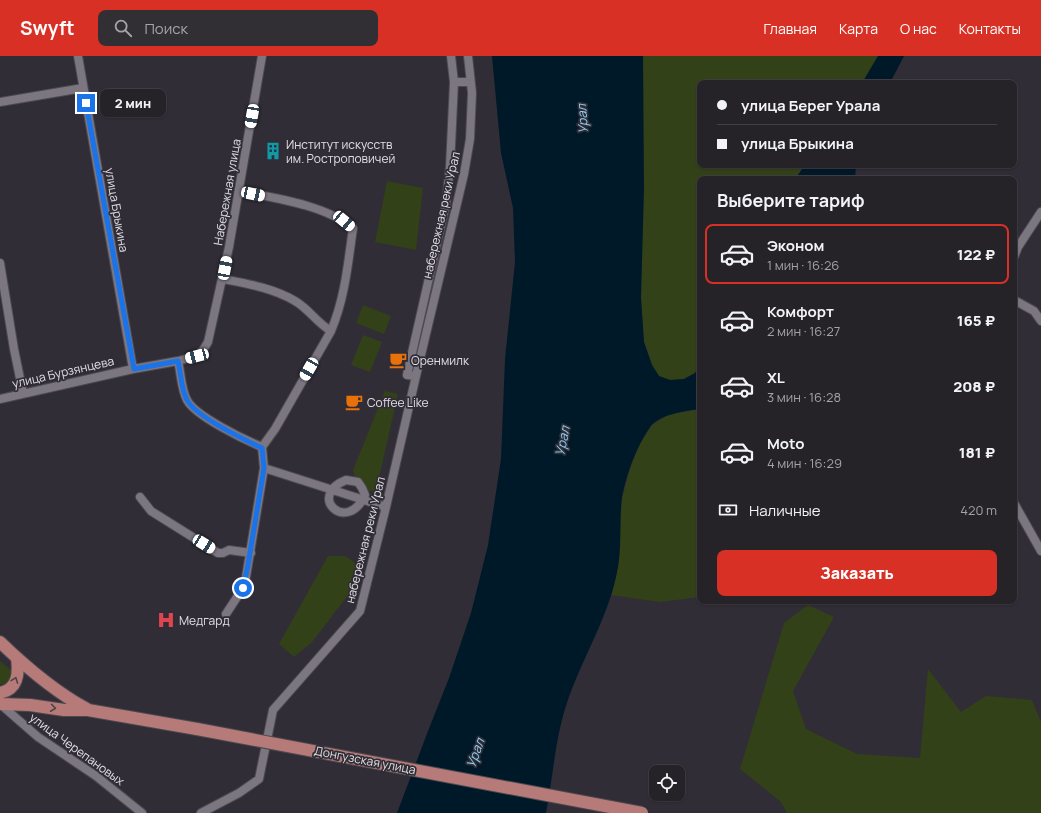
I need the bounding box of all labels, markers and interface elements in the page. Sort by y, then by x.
search box [98,10,378,46]
text: Swyft [20,15,74,41]
icon: search [112,17,134,39]
text: Поиск [144,18,188,39]
text: Главная [764,19,817,38]
text: Карта [839,19,878,38]
text: О нас [900,19,937,38]
text: Контакты [959,19,1021,38]
callout: 2 мин [100,89,166,117]
route end [77,94,95,112]
text: 2 мин [115,94,151,112]
text: улица Берег Урала [741,95,880,116]
water label: Урал [572,102,592,135]
car [244,103,260,129]
text: улица Брыкина [741,133,854,154]
place label: Институт искусств им. Ростроповичей [286,136,395,167]
street label: Набережная улица [209,137,245,247]
building icon: Институт искусств им. Ростроповичей [263,141,283,161]
street label: набережная реки Урал [418,150,464,280]
street label: улица Брыкина [101,167,133,253]
car [240,186,266,202]
text: Выберите тариф [717,188,865,212]
car [331,209,357,233]
text: Эконом [767,235,824,256]
icon: car [719,236,755,272]
text: 122 ₽ [957,244,995,265]
car [217,255,233,281]
text: 1 мин · 16:26 [767,256,839,274]
text: Комфорт [767,301,834,322]
icon: car [719,302,755,338]
text: 165 ₽ [957,310,995,331]
text: 2 мин · 16:27 [767,322,840,340]
car [184,347,210,365]
cafe icon: Оренмилк [388,350,408,370]
street label: улица Бурзянцева [10,352,116,392]
place label: Оренмилк [411,352,470,369]
car [298,356,320,382]
text: XL [767,367,785,388]
icon: car [719,368,755,404]
text: 208 ₽ [953,376,995,397]
text: 3 мин · 16:28 [767,388,841,406]
cafe icon: Coffee Like [344,392,364,412]
place label: Coffee Like [367,394,429,411]
water label: Урал [550,423,574,457]
text: Moto [767,433,804,454]
icon: car [719,434,755,470]
text: 181 ₽ [959,442,995,463]
text: 4 мин · 16:29 [767,454,842,472]
street label: набережная реки Урал [341,475,389,605]
icon: cash [717,499,739,521]
text: Наличные [749,500,821,521]
text: 420 m [960,501,997,519]
car [191,533,217,555]
button: Заказать [717,550,997,596]
route start [234,579,252,597]
hospital icon: Медгард [156,610,176,630]
place label: Медгард [179,612,230,629]
one-way arrow [11,676,19,683]
one-way arrow [50,703,56,712]
street label: улица Черепановых [26,709,129,790]
water label: Урал [462,734,489,770]
street label: Донгузская улица [313,742,417,778]
map controls [649,765,685,801]
button: locate [649,765,685,801]

